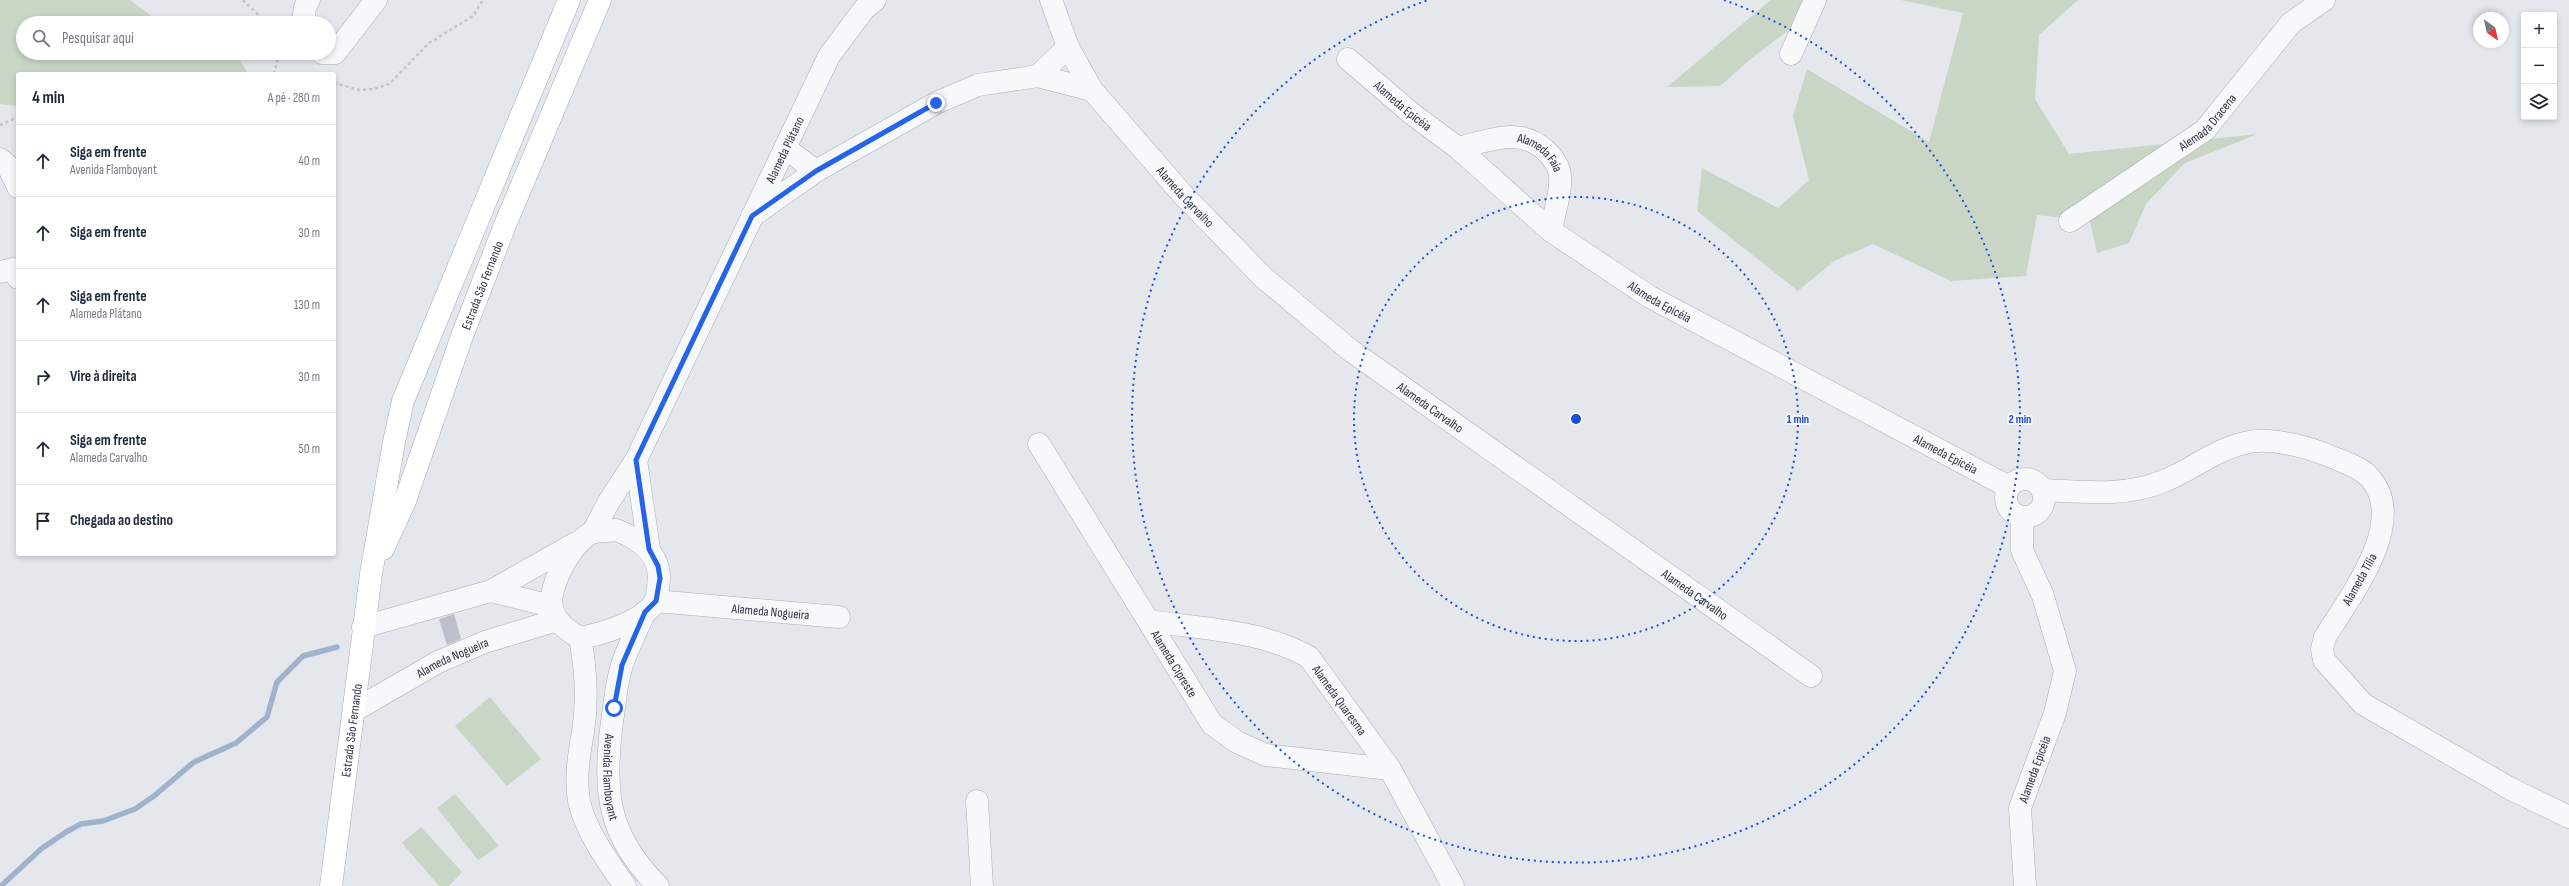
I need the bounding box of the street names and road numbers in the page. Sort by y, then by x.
street label: Alameda Epicéia [1369,77,1435,135]
street label: Alemada Dracena [2175,91,2240,155]
street label: Alameda Plátano [762,114,808,187]
street label: Alameda Faia [1515,130,1566,174]
street label: Alameda Carvalho [1152,162,1217,231]
street label: Estrada São Fernando [458,239,507,332]
street label: Alameda Epicéia [1624,277,1694,326]
street label: Alameda Carvalho [1393,378,1466,437]
street label: Alameda Epicéia [1910,431,1980,478]
street label: Alameda Tília [2339,551,2381,609]
street label: Alameda Carvalho [1657,565,1731,624]
street label: Alameda Nogueira [730,601,810,623]
street label: Alameda Cipreste [1146,627,1201,701]
street label: Alameda Nogueira [413,634,491,682]
street label: Alameda Quaresma [1308,661,1370,739]
street label: Estrada São Fernando [338,683,366,778]
street label: Avenida Flamboyant [599,732,622,823]
street label: Alameda Epicéia [2015,734,2054,806]

